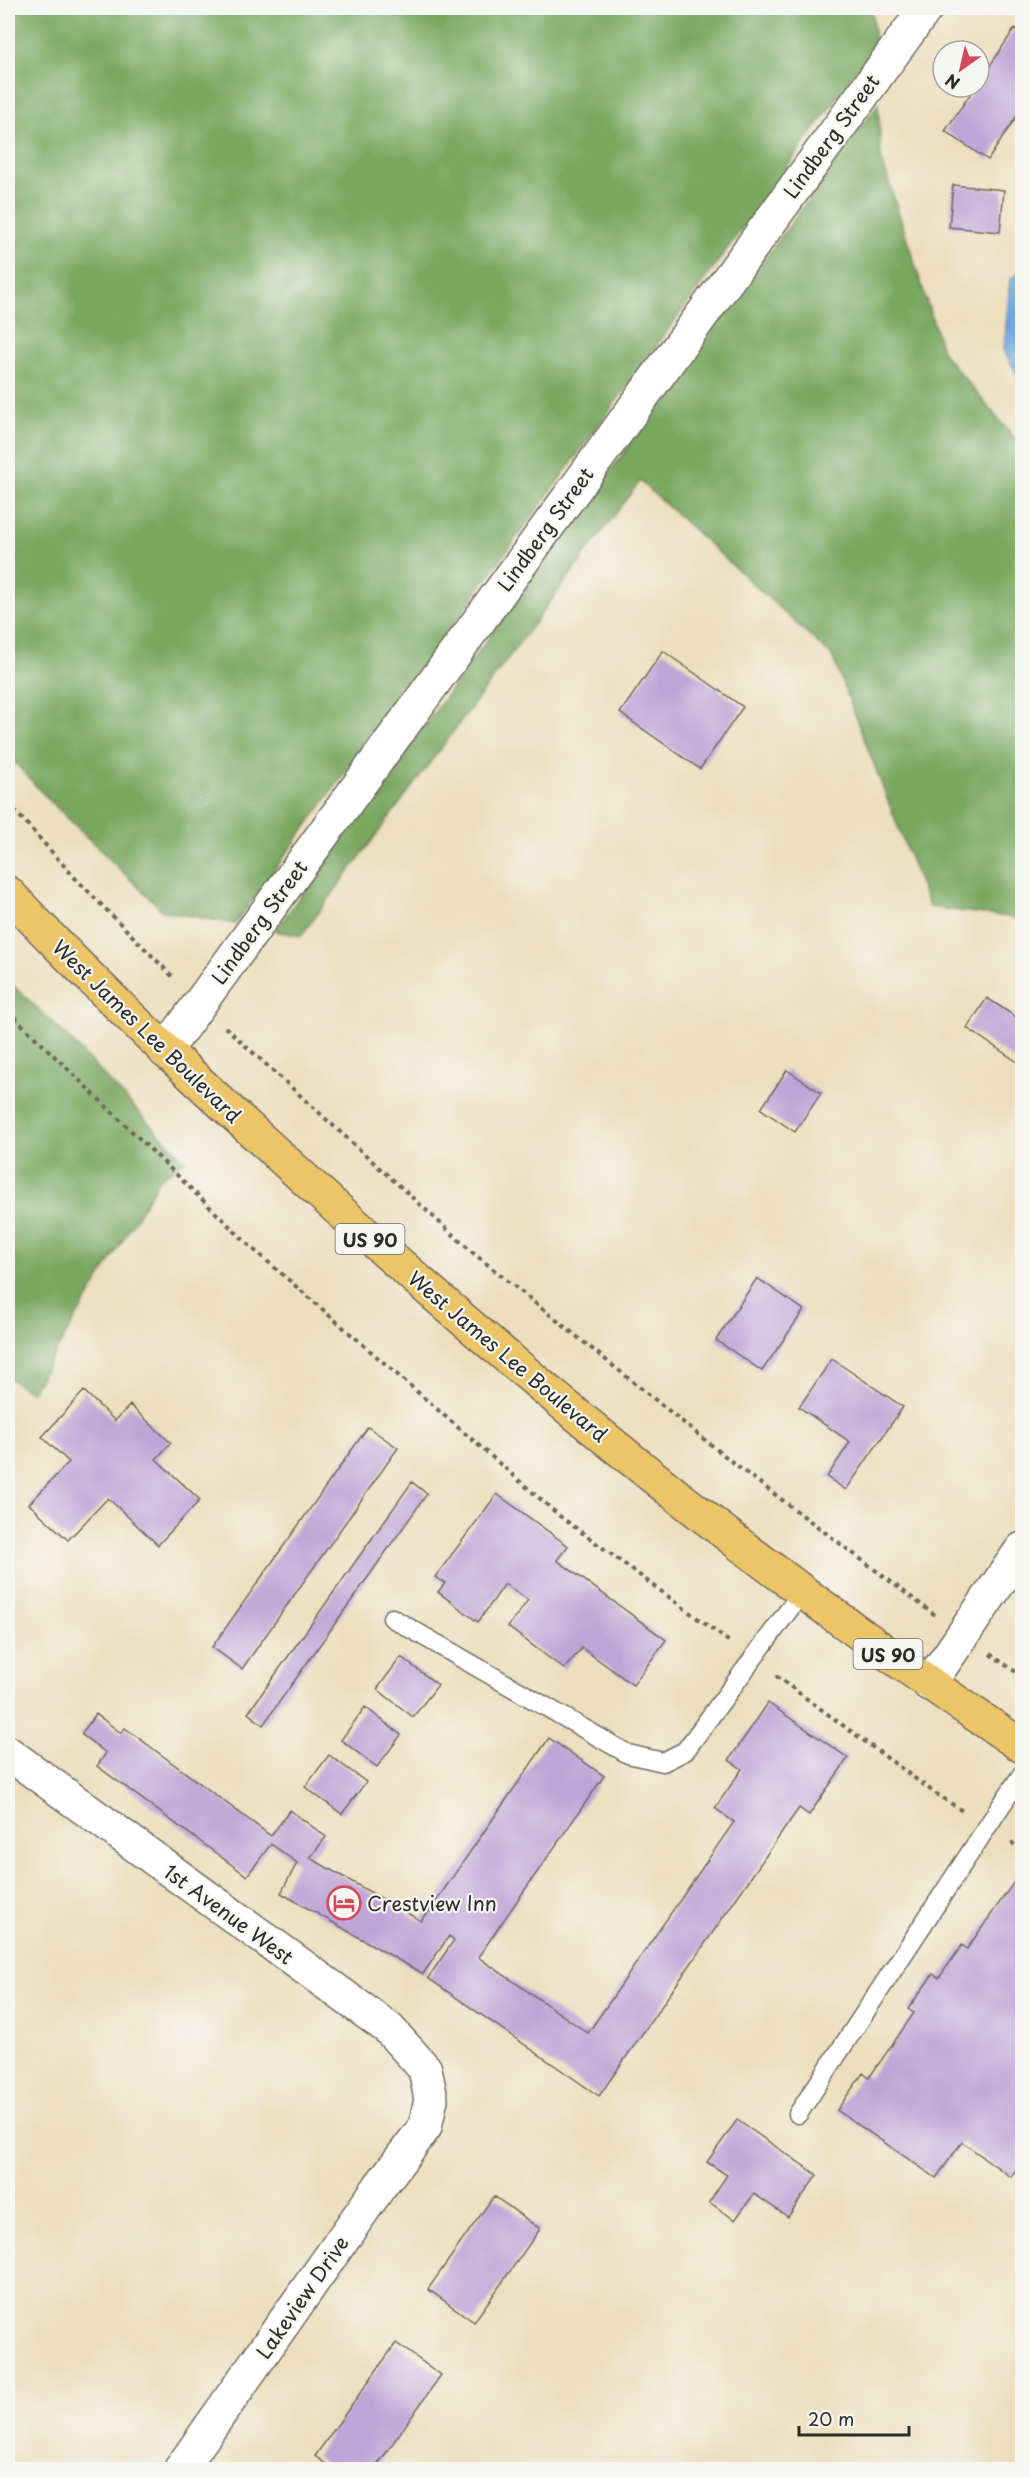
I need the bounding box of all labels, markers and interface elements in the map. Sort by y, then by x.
north arrow [931,39,991,99]
street label: Lindberg Street [776,68,886,204]
text: N [940,69,964,96]
street label: Lindberg Street [490,461,600,597]
street label: Lindberg Street [204,854,314,990]
street label: West James Lee Boulevard [46,933,248,1129]
road number: US 90 [336,1224,404,1254]
street label: West James Lee Boulevard [402,1263,614,1449]
road number: US 90 [854,1639,922,1669]
street label: 1st Avenue West [158,1857,300,1971]
hotel icon: Crestview Inn [326,1885,362,1921]
place label: Crestview Inn [367,1888,497,1918]
street label: Lakeview Drive [248,2229,356,2365]
scale bar [799,2399,908,2437]
text: 20 m [808,2405,854,2432]

